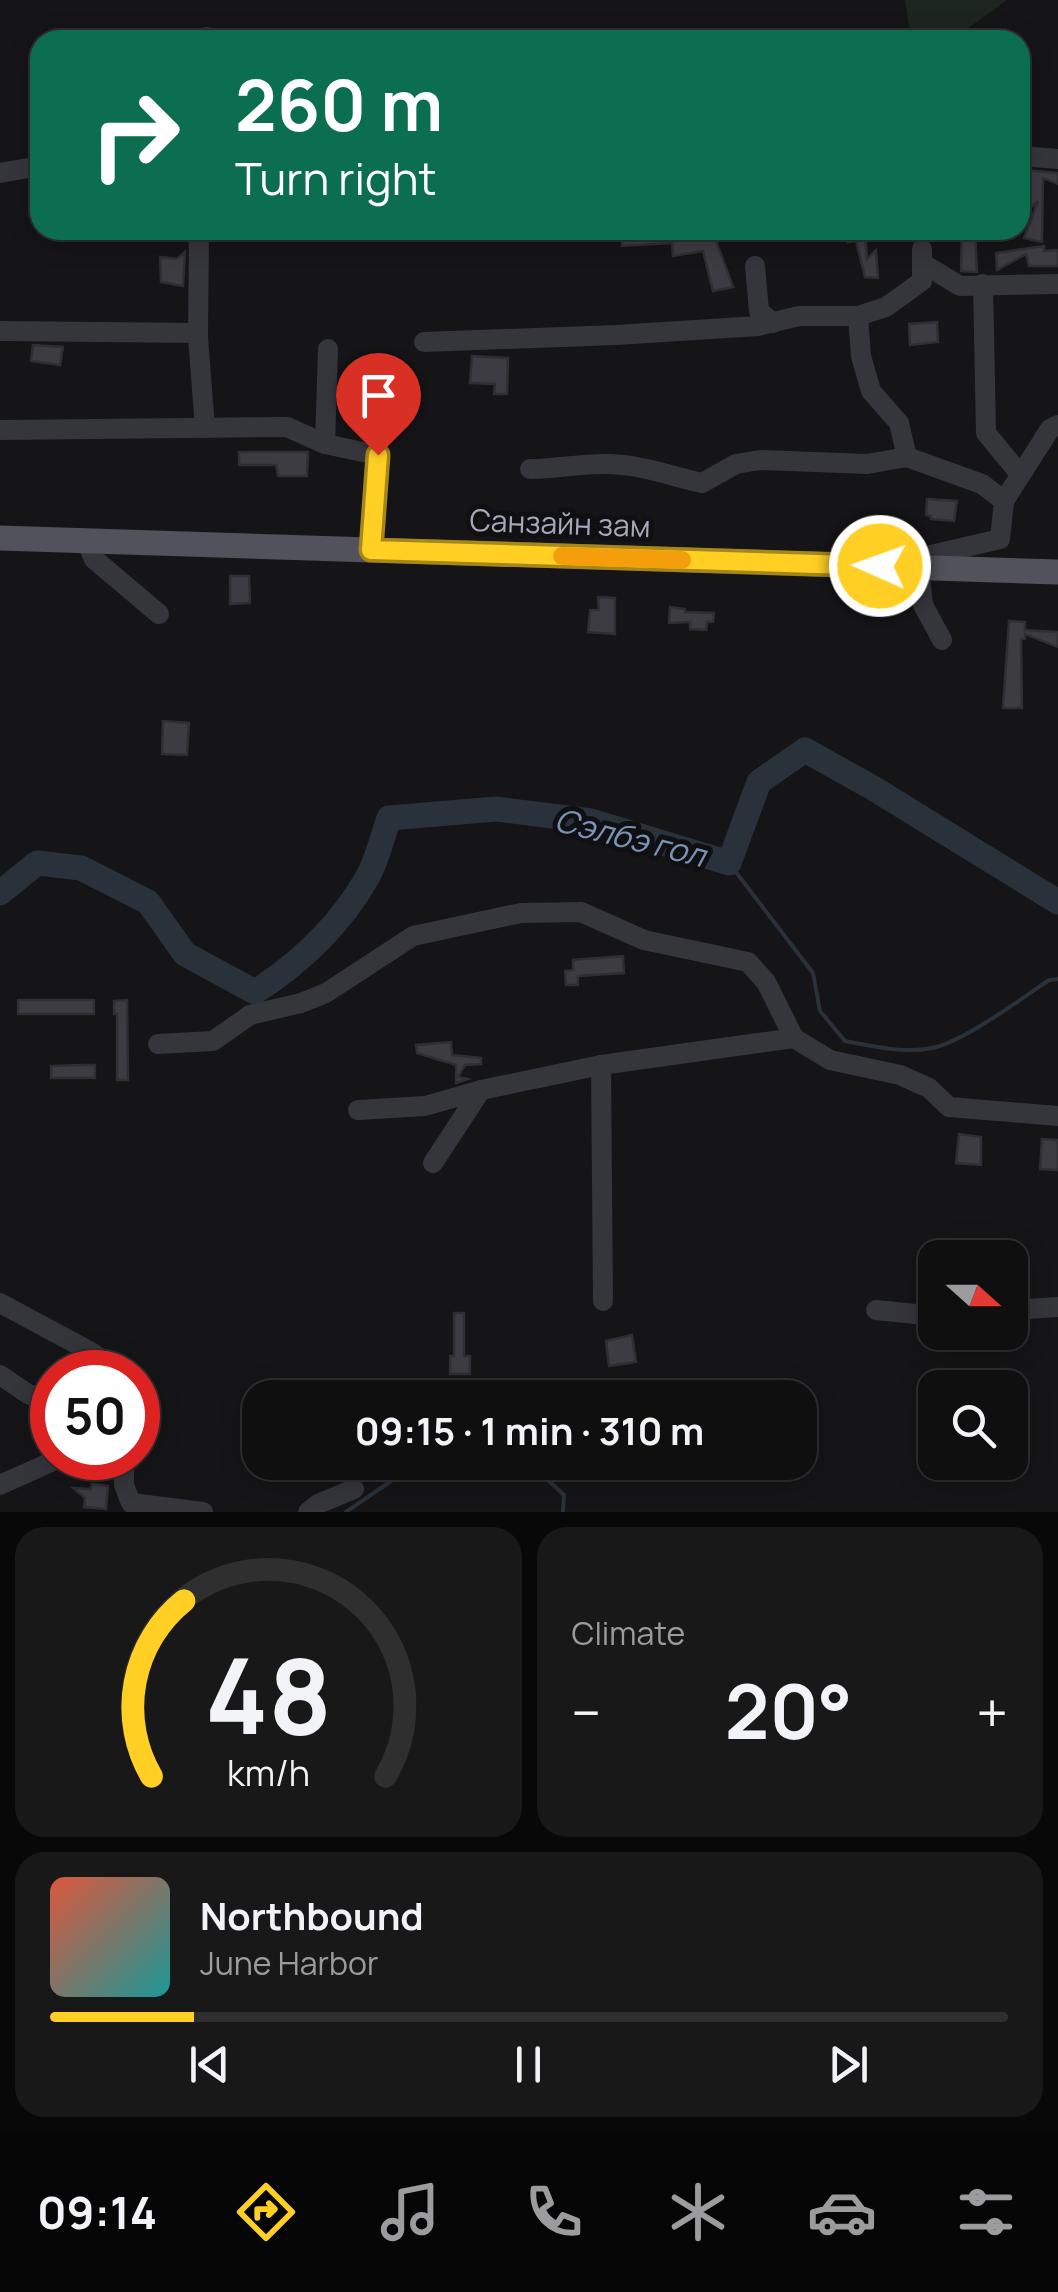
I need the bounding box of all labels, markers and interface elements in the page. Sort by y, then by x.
text: 260 m [235,56,443,152]
icon: right [70,70,200,200]
text: Turn right [235,147,436,209]
pin [336,353,421,456]
icon: arrive [351,368,406,423]
street label: Санзайн зам [469,499,651,546]
position arrow [828,514,932,618]
water label: Сэлбэ гол [550,797,713,878]
north arrow [918,1240,1028,1350]
map controls [918,1240,1028,1480]
speed limit sign: 50 [30,1350,160,1480]
button: search [918,1370,1028,1480]
text: 09:15 · 1 min · 310 m [355,1404,704,1456]
text: Climate [572,1611,685,1655]
text: 48 [205,1623,332,1765]
text: 20° [725,1659,853,1762]
text: − [572,1674,601,1750]
text: + [976,1674,1008,1750]
text: km/h [227,1748,310,1797]
text: Northbound [200,1889,424,1941]
text: June Harbor [200,1941,378,1985]
icon: previous [182,2037,237,2092]
icon: pause [501,2037,556,2092]
icon: next [821,2037,876,2092]
icon: directions [231,2177,301,2247]
icon: music [375,2177,445,2247]
icon: phone [519,2177,589,2247]
icon: climate [663,2177,733,2247]
icon: car [807,2177,877,2247]
icon: filters [951,2177,1021,2247]
text: 09:14 [37,2181,157,2243]

